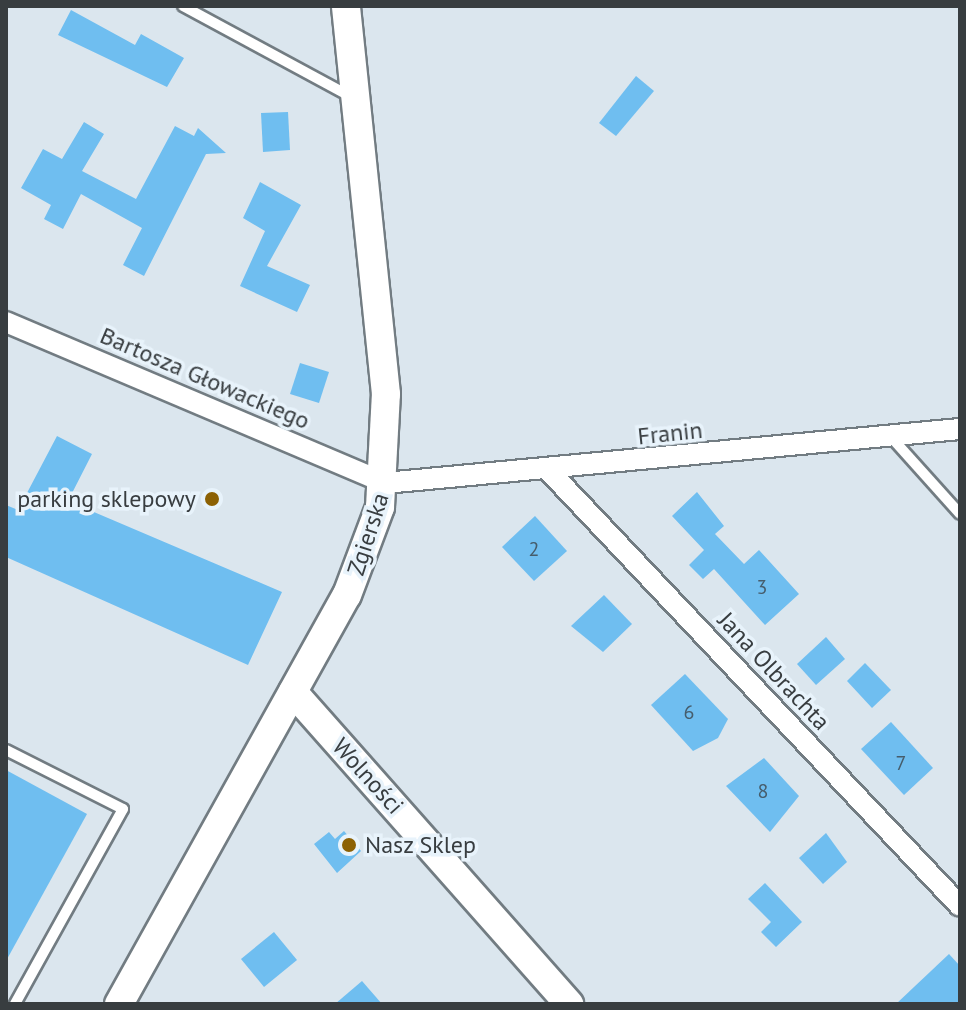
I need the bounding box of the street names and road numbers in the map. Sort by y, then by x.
street label: Bartosza Głowackiego [96,321,314,435]
street label: Franin [636,415,704,451]
street label: Zgierska [341,489,395,579]
street label: Jana Olbrachta [712,606,836,736]
street label: Wolności [326,732,410,820]

